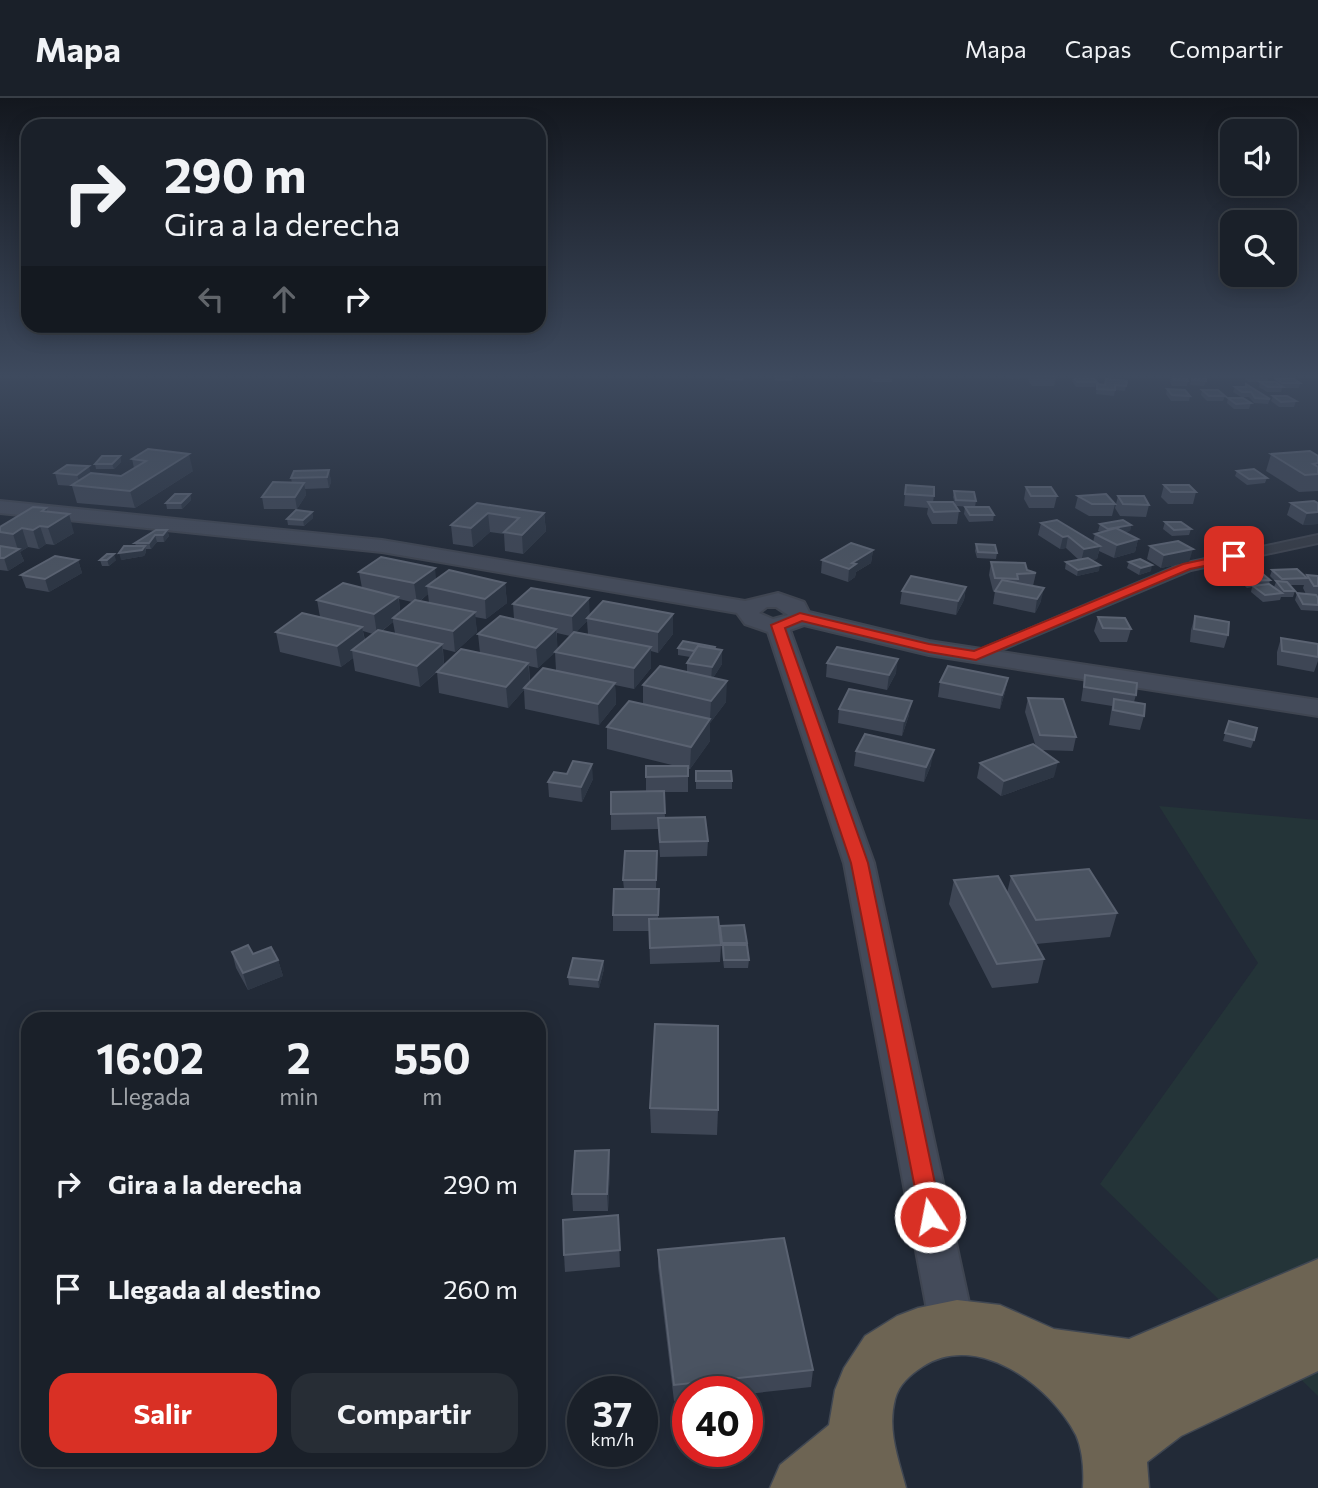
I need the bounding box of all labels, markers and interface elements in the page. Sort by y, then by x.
text: Mapa [35,28,121,69]
text: Mapa [965,34,1027,63]
text: Capas [1065,34,1131,63]
text: Compartir [1169,34,1283,63]
map controls [1220,119,1297,287]
button: sound [1220,119,1297,196]
text: 290 m [164,143,306,203]
icon: right [49,147,140,238]
text: Gira a la derecha [164,203,400,243]
button: search [1220,210,1297,287]
icon: left [192,280,230,318]
icon: ahead [265,280,303,318]
icon: right [338,280,376,318]
pin [1204,526,1264,586]
icon: arrive [1215,537,1253,575]
text: 16:02 [96,1031,204,1083]
text: 2 [287,1031,311,1083]
text: 550 [394,1031,471,1083]
text: Llegada [110,1082,191,1110]
text: min [279,1082,318,1110]
text: m [422,1082,442,1110]
icon: right [49,1165,87,1203]
text: Gira a la derecha [108,1168,302,1199]
text: 290 m [443,1168,518,1199]
position arrow [893,1180,967,1254]
icon: arrive [49,1270,87,1308]
text: Llegada al destino [108,1273,321,1304]
text: 260 m [443,1273,518,1304]
button: Salir [49,1373,277,1453]
button: Compartir [291,1373,518,1453]
speed limit sign: 40 [672,1376,763,1467]
text: 37 [593,1391,632,1434]
text: km/h [591,1428,634,1450]

